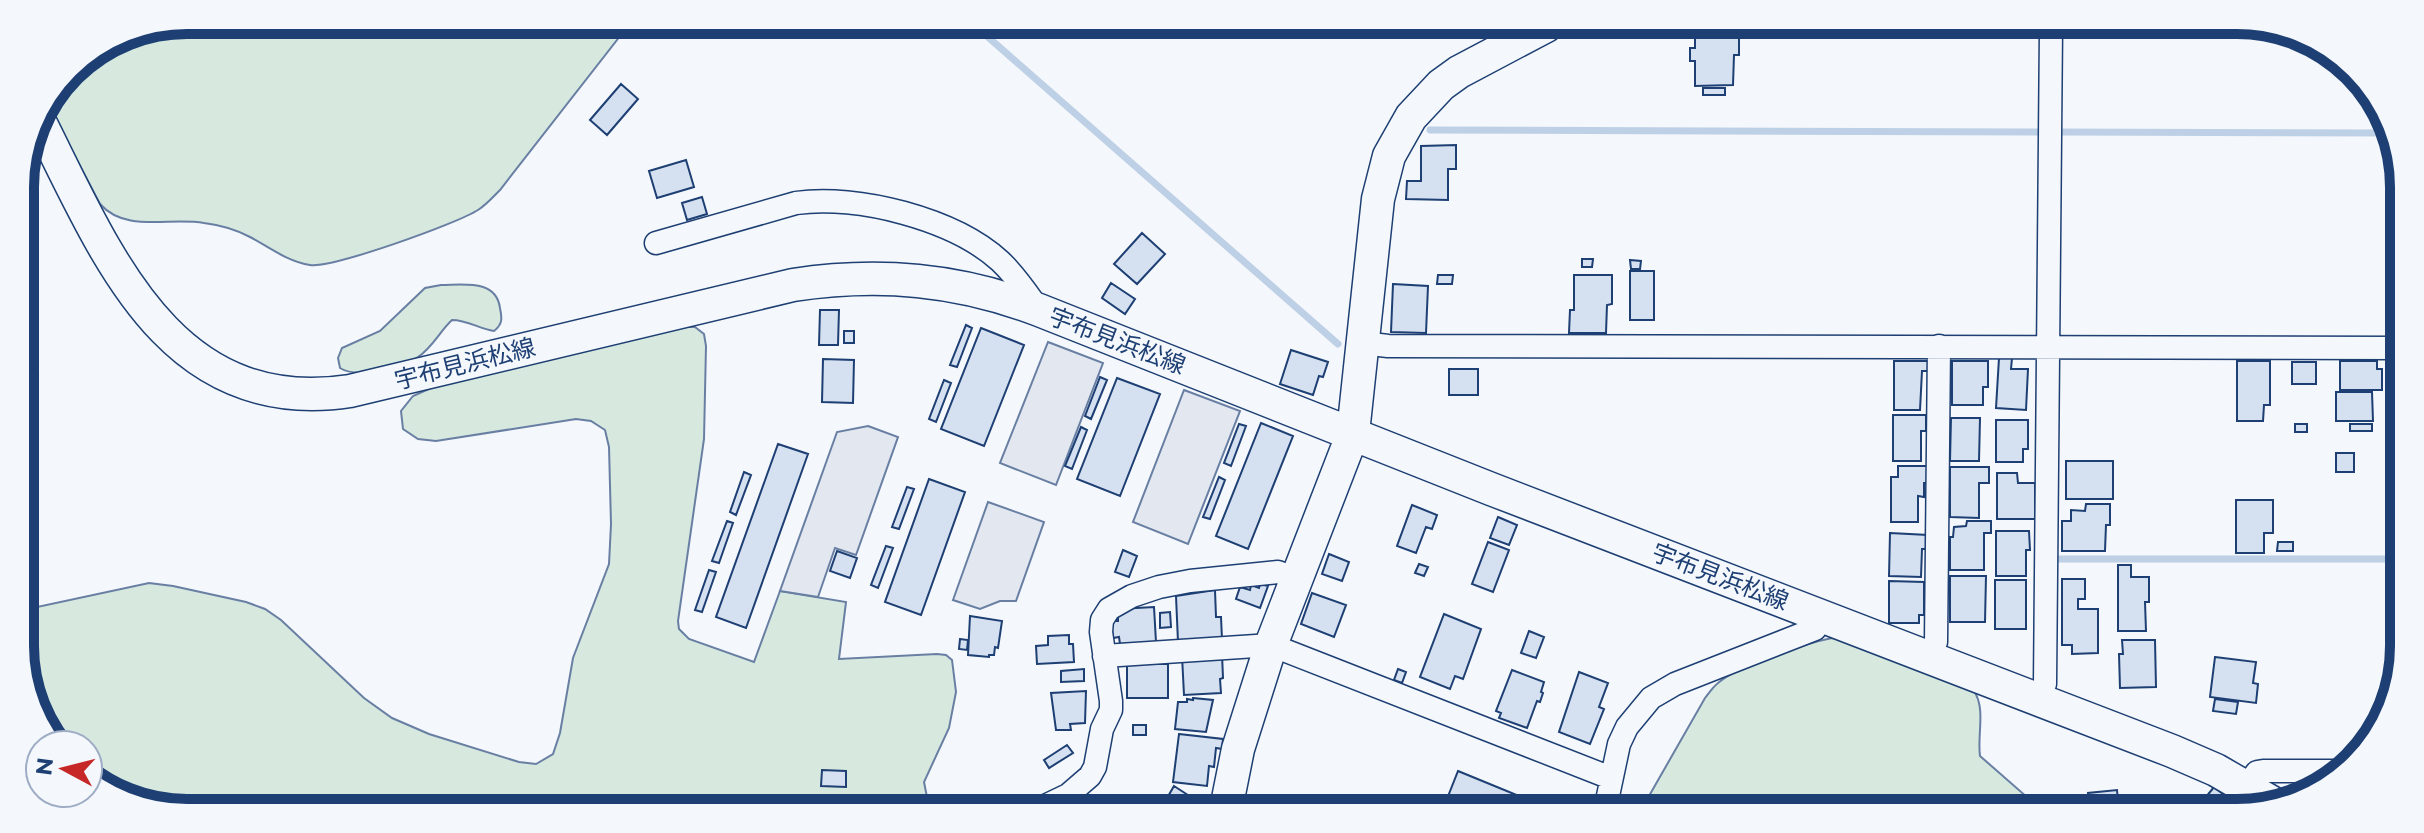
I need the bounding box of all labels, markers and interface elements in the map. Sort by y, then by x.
street label: 宇布見浜松線 [1045,301,1190,380]
street label: 宇布見浜松線 [392,332,538,395]
street label: 宇布見浜松線 [1648,537,1793,616]
north arrow [24,729,104,809]
text: N [30,756,59,777]

